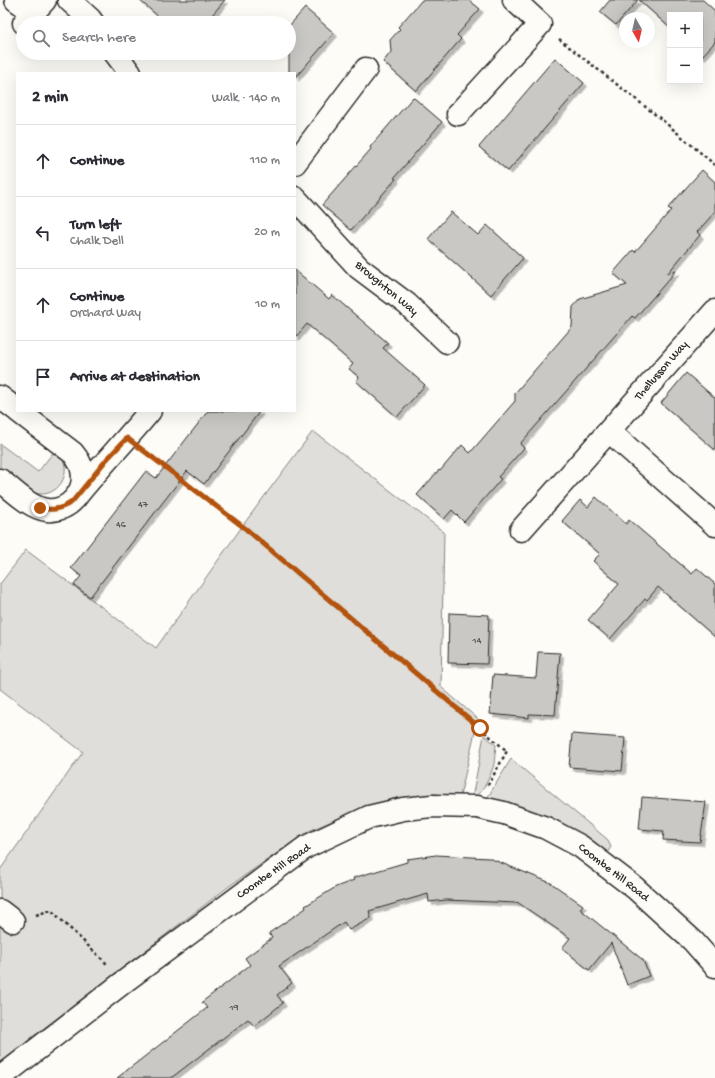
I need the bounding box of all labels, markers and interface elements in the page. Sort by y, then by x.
north arrow [619,12,655,48]
map controls [667,12,703,84]
button: + [667,12,703,48]
search box [16,16,296,60]
icon: search [30,27,52,49]
text: Search here [62,29,136,47]
button: − [667,48,703,84]
text: 2 min [32,88,68,108]
text: Walk · 140 m [212,91,280,106]
icon: ahead [32,150,54,172]
text: Continue [70,152,124,170]
text: 110 m [250,153,280,168]
text: Turn left [70,216,121,234]
icon: left [32,222,54,244]
text: 20 m [254,225,280,240]
text: Chalk Dell [70,234,124,249]
street label: Broughton Way [351,258,420,319]
text: Continue [70,288,124,306]
icon: ahead [32,294,54,316]
text: 10 m [255,297,280,312]
text: Orchard Way [70,306,141,321]
street label: Thellusson Way [632,338,692,404]
icon: arrive [32,366,54,388]
text: Arrive at destination [70,368,200,386]
route end [31,499,49,517]
house number: 47 [138,499,149,511]
house number: 46 [116,519,127,531]
house number: 14 [472,635,482,647]
route start [471,719,489,737]
street label: Coombe Hill Road [234,841,314,903]
street label: Coombe Hill Road [575,841,652,906]
house number: 19 [228,1002,239,1014]

